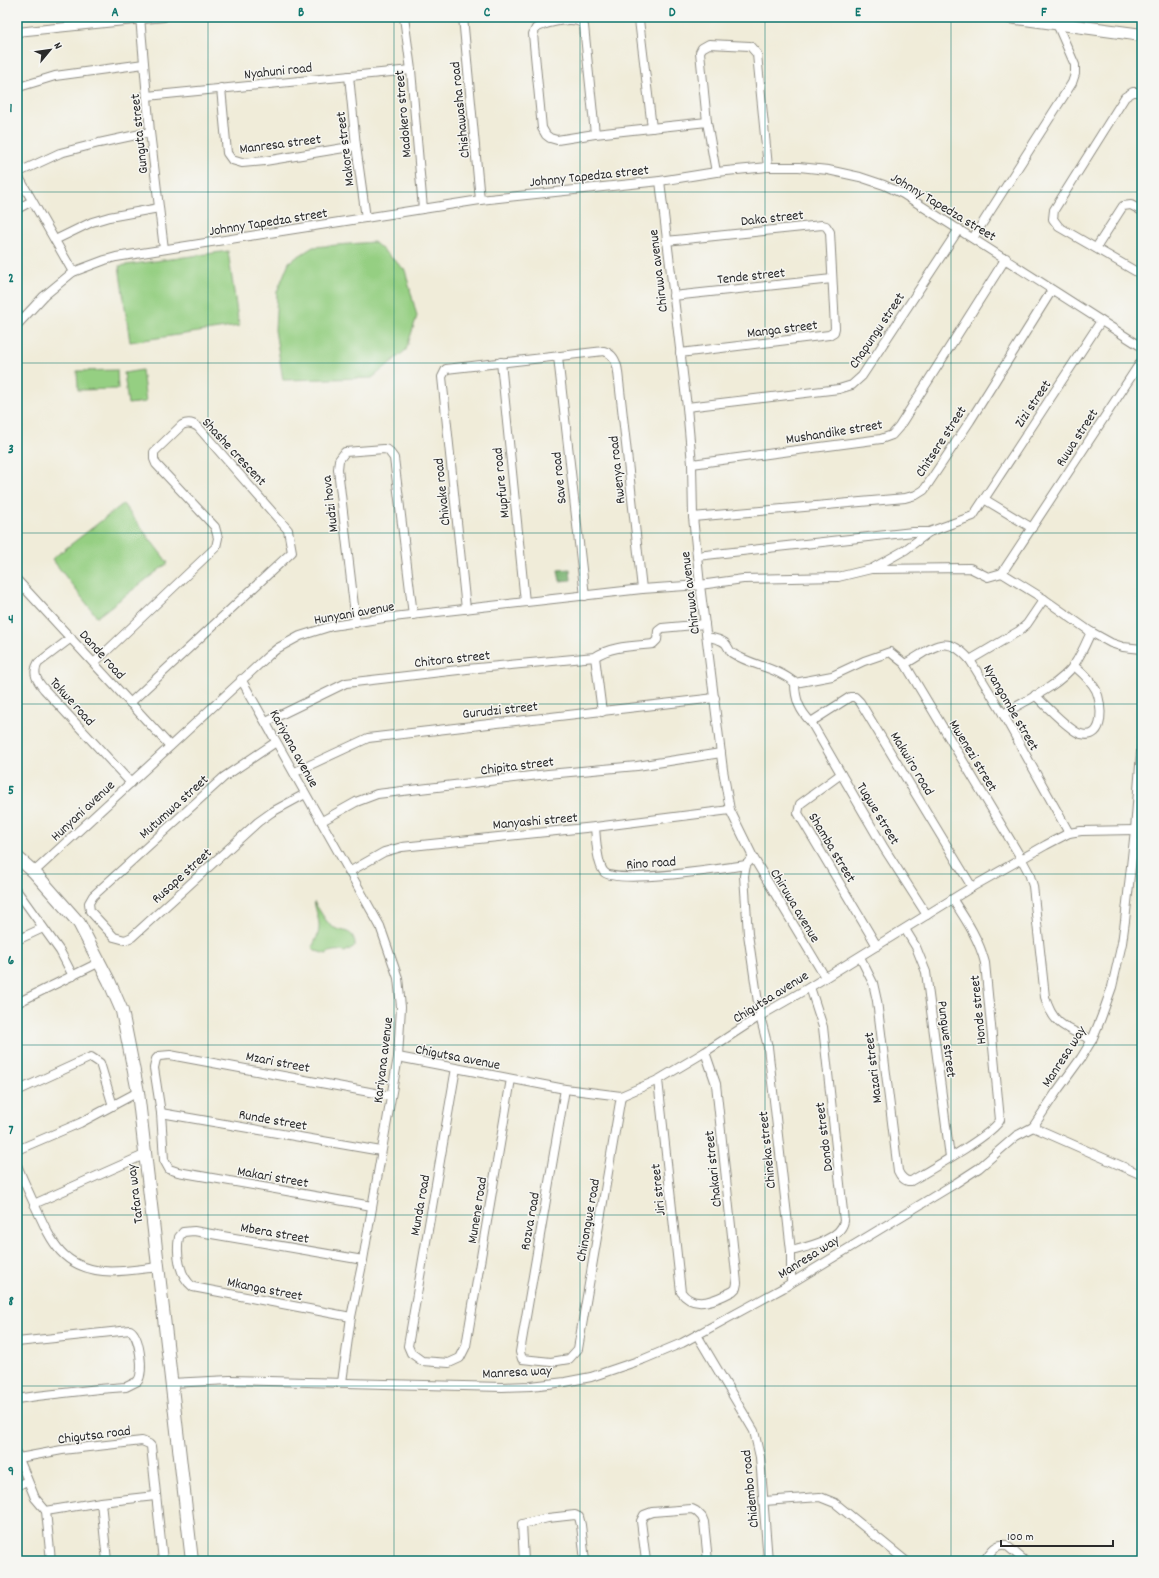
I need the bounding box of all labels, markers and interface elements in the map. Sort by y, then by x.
text: A [111,4,119,23]
text: B [298,4,304,23]
text: C [484,4,491,23]
text: D [669,4,676,23]
text: E [855,4,862,23]
text: F [1041,4,1047,23]
north arrow [30,30,70,70]
text: N [49,40,66,53]
street label: Nyahuni road [243,58,313,86]
street label: Chishawasha road [446,61,476,159]
street label: Madokero street [390,69,418,158]
street label: Gunguta street [126,93,154,175]
text: 1 [10,100,13,119]
street label: Makore street [331,110,360,187]
street label: Manresa street [238,130,322,160]
street label: Johnny Tapedza street [529,161,650,193]
street label: Johnny Tapedza street [887,168,999,247]
street label: Johnny Tapedza street [208,204,329,242]
street label: Daka street [740,206,805,232]
street label: Chiruwa avenue [644,228,674,313]
street label: Tende street [716,263,786,290]
text: 2 [8,270,14,289]
street label: Chapungu street [845,289,911,373]
street label: Manga street [746,316,819,344]
street label: Zizi street [1010,376,1057,432]
street label: Chitsere street [911,402,972,482]
street label: Ruwa street [1051,405,1104,471]
street label: Shashe crescent [197,414,271,491]
street label: Mushandike street [785,415,884,450]
street label: Rwenya road [604,435,632,505]
text: 3 [8,441,14,460]
street label: Mupfure road [488,447,516,519]
street label: Save road [547,451,573,505]
street label: Chivake road [429,457,456,527]
street label: Mudzi hova [318,474,344,533]
street label: Chiruwa avenue [676,550,706,635]
street label: Hunyani avenue [313,597,396,631]
text: 4 [8,611,14,630]
street label: Dande road [74,626,129,685]
street label: Chitora street [413,646,491,674]
street label: Nyangombe street [977,661,1043,755]
street label: Tokwe road [44,674,99,731]
street label: Gurudzi street [462,697,539,725]
street label: Kariyana avenue [264,706,323,792]
street label: Mwenezi street [943,716,1002,796]
street label: Makwiro road [884,728,938,800]
street label: Chipita street [480,753,555,781]
street label: Mutumwa street [135,771,214,844]
street label: Hunyani avenue [47,776,120,847]
street label: Tugwe street [851,779,904,849]
text: 5 [8,782,14,801]
street label: Manyashi street [492,808,579,836]
street label: Shamba street [803,809,860,887]
street label: Rusape street [148,844,217,909]
street label: Rino road [626,852,677,876]
street label: Chiruwa avenue [764,865,824,947]
text: 6 [8,952,15,971]
street label: Chigutsa avenue [729,966,813,1029]
street label: Honde street [965,974,993,1045]
street label: Pungwe street [931,1000,961,1079]
street label: Kariyana avenue [369,1016,399,1104]
street label: Manresa way [1037,1022,1092,1092]
street label: Mazari street [860,1031,888,1104]
street label: Chigutsa avenue [413,1040,502,1076]
street label: Mzari street [244,1047,311,1079]
street label: Dondo street [811,1101,839,1173]
street label: Runde street [237,1105,308,1137]
street label: Chineka street [754,1110,782,1190]
text: 7 [9,1122,14,1141]
street label: Chakari street [700,1130,728,1208]
street label: Makari street [236,1162,310,1194]
street label: Tafara way [122,1163,150,1225]
street label: Jiri street [646,1163,672,1217]
street label: Munda road [406,1173,436,1237]
street label: Munene road [463,1176,493,1245]
street label: Chinongwe road [572,1177,606,1264]
street label: Rozva road [516,1191,546,1252]
street label: Mbera street [239,1218,310,1250]
street label: Manresa way [774,1231,844,1285]
street label: Mkanga street [225,1273,304,1307]
text: 8 [8,1293,14,1312]
street label: Manresa way [482,1361,553,1385]
street label: Chigutsa road [57,1422,132,1450]
street label: Chidembo road [737,1449,765,1529]
text: 9 [8,1463,14,1482]
scale bar [1001,1522,1113,1548]
text: 100 m [1007,1529,1034,1546]

